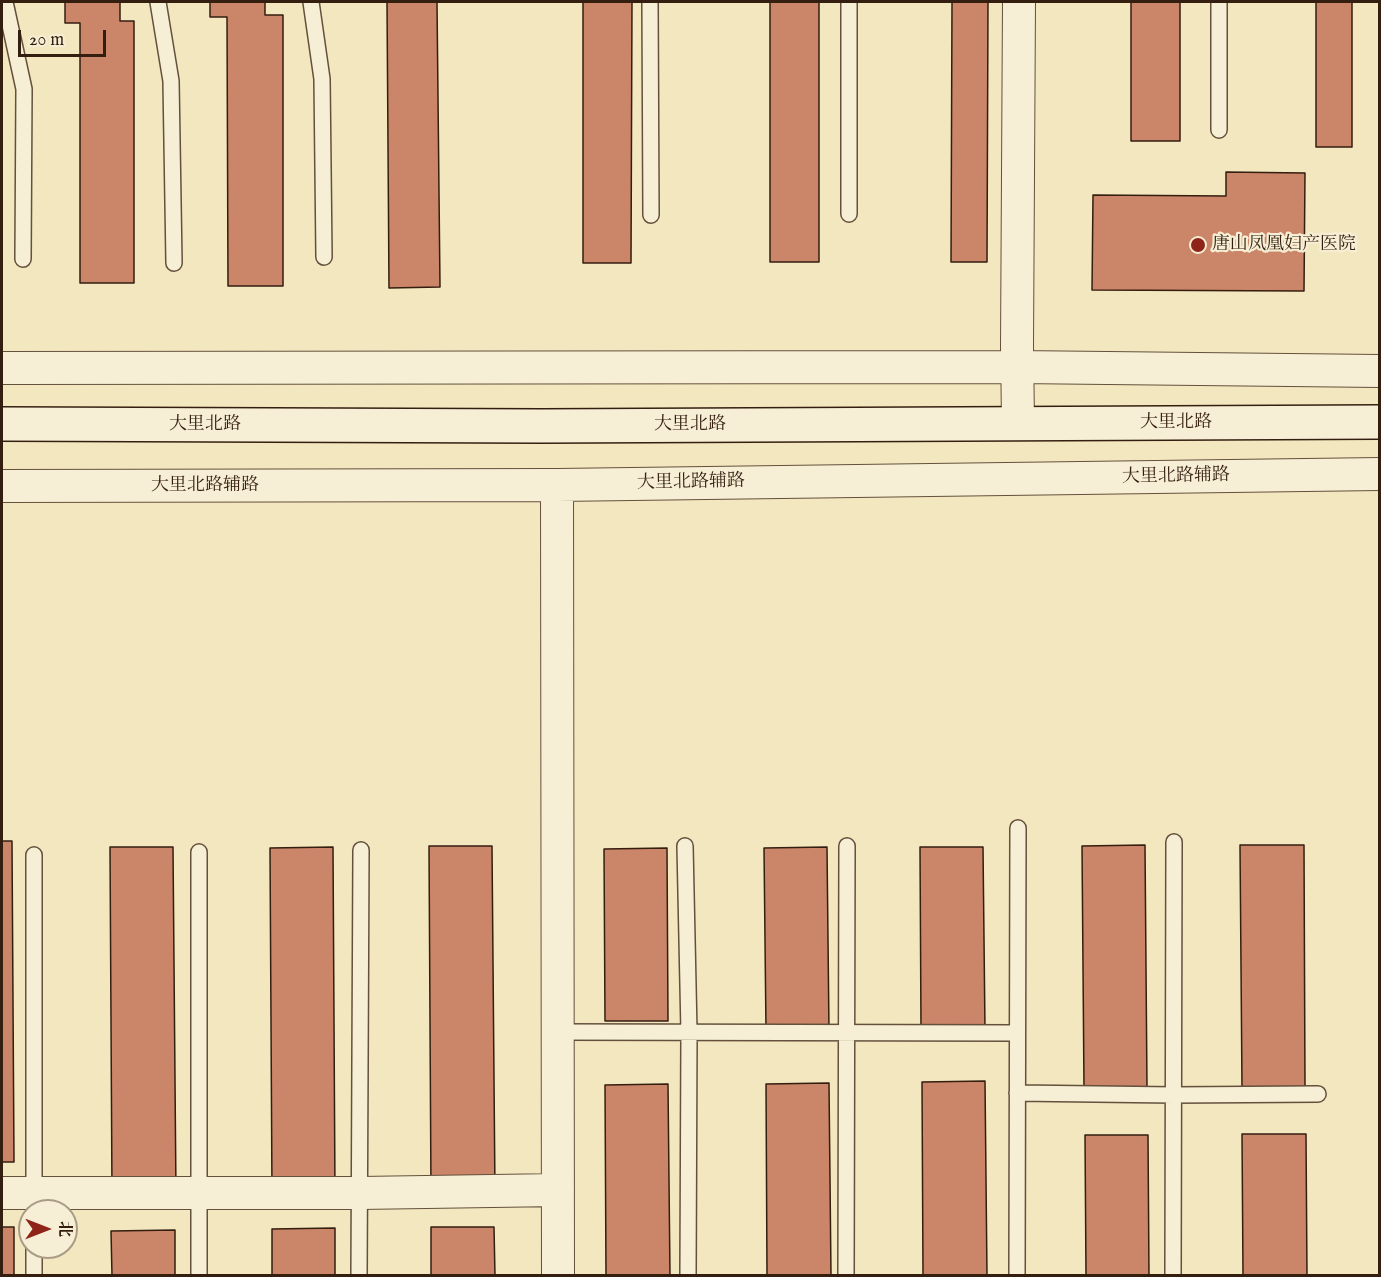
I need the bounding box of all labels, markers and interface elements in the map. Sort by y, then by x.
scale bar [21,18,110,56]
text: 20 m [29,29,64,52]
place label: 唐山凤凰妇产医院 [1212,234,1356,256]
marker: 唐山凤凰妇产医院 [1189,236,1207,254]
street label: 大里北路 [1140,412,1212,434]
street label: 大里北路 [169,414,241,436]
street label: 大里北路 [654,414,726,436]
street label: 大里北路辅路 [1122,465,1230,489]
street label: 大里北路辅路 [637,471,745,495]
street label: 大里北路辅路 [151,475,259,497]
north arrow [18,1199,78,1259]
text: 北 [54,1221,74,1237]

